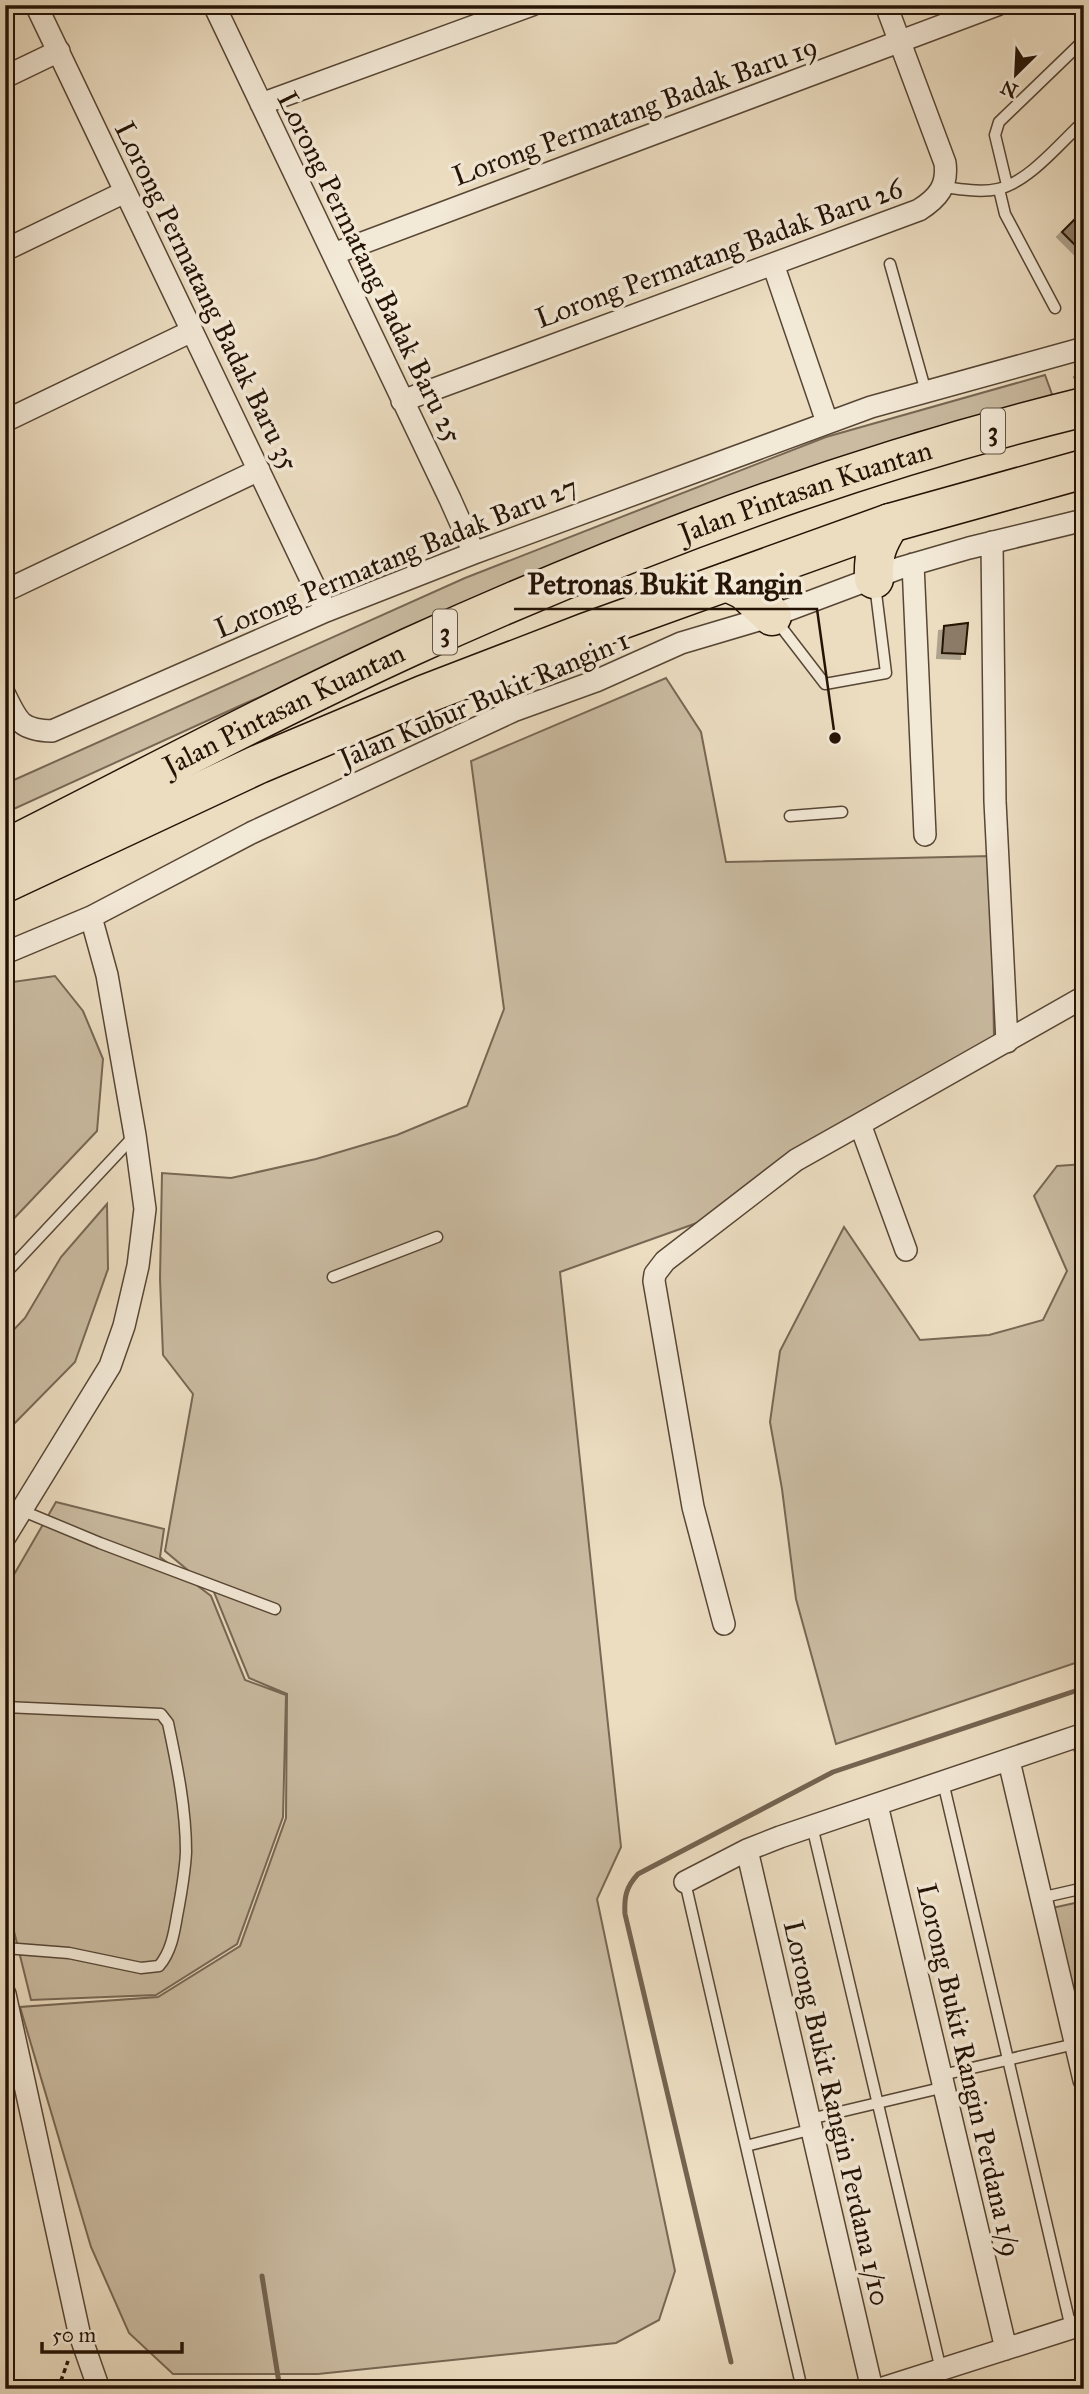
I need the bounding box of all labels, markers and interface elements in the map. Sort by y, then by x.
street label: Lorong Permatang Badak Baru 19 [448,29,822,193]
north arrow [981,38,1050,108]
text: N [997,75,1021,103]
street label: Lorong Permatang Badak Baru 25 [270,86,470,448]
street label: Lorong Permatang Badak Baru 35 [107,116,307,476]
street label: Lorong Permatang Badak Baru 26 [531,170,909,336]
road number: 3 [981,408,1005,453]
street label: Jalan Pintasan Kuantan [671,432,936,551]
street label: Lorong Permatang Badak Baru 27 [210,468,582,646]
callout: Petronas Bukit Rangin [514,558,817,609]
text: Petronas Bukit Rangin [527,566,804,602]
road number: 3 [433,610,457,654]
street label: Jalan Kubur Bukit Rangin 1 [331,622,634,777]
street label: Jalan Pintasan Kuantan [154,635,410,784]
street label: Lorong Bukit Rangin Perdana 1/9 [909,1880,1029,2260]
street label: Lorong Bukit Rangin Perdana 1/10 [776,1917,898,2309]
scale bar [42,2310,182,2354]
text: 50 m [52,2322,97,2348]

